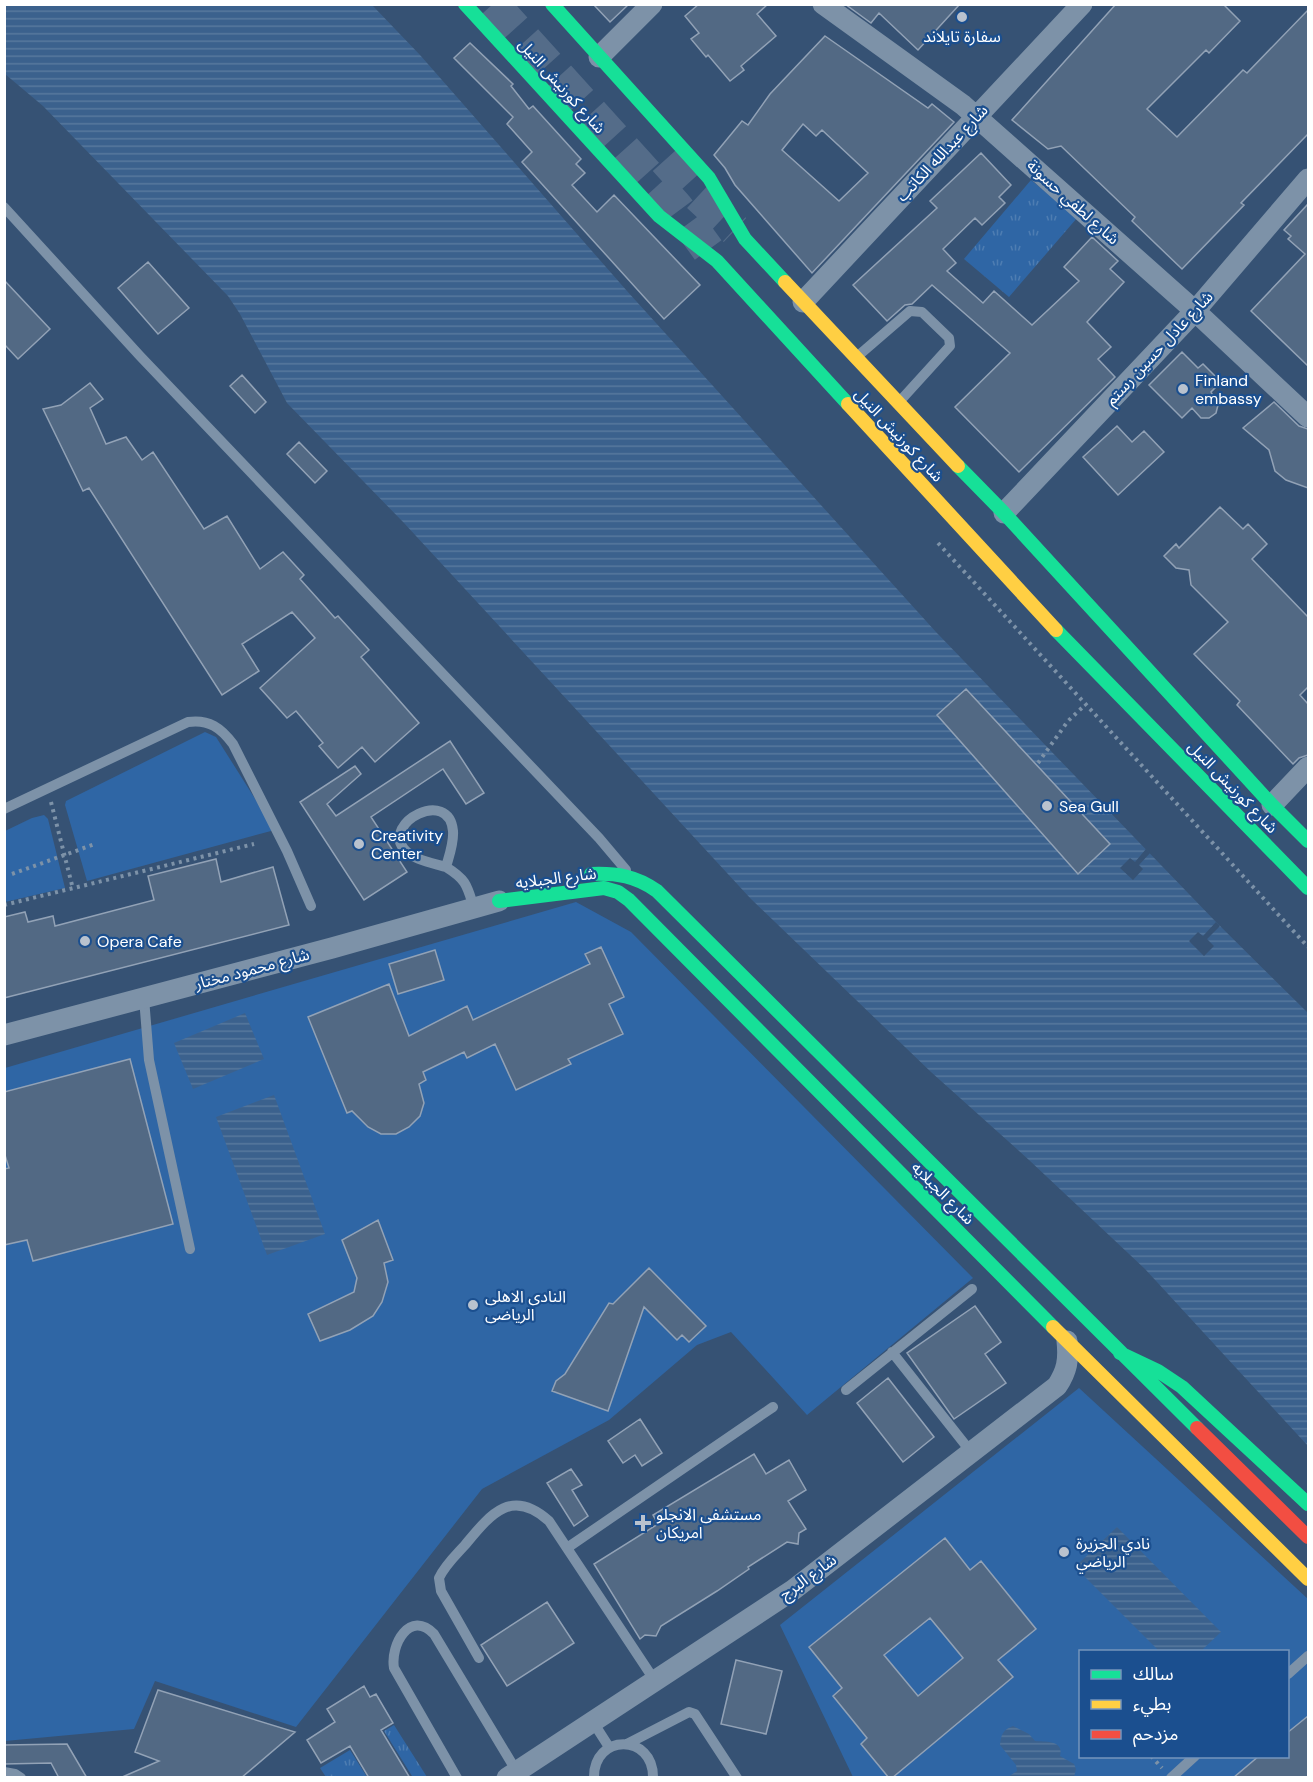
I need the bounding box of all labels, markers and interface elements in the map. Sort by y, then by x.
marker: سفارة تايلاند [955,10,969,24]
place label: سفارة تايلاند [923,26,1001,47]
street label: شارع كورنيش النيل [512,34,610,139]
street label: شارع عبدالله الكاتب [892,100,994,207]
street label: شارع لطفي حسونة [1021,155,1124,251]
street label: شارع عادل حسين رستم [1101,286,1219,411]
place label: Finland embassy [1195,370,1262,409]
marker: Finland embassy [1176,382,1190,396]
street label: شارع كورنيش النيل [849,384,948,488]
street label: شارع كورنيش النيل [1182,736,1283,839]
place label: Sea Gull [1059,796,1119,817]
marker: Sea Gull [1040,799,1054,813]
place label: Creativity Center [371,825,443,864]
marker: Creativity Center [352,837,366,851]
street label: شارع الجبلايه [514,863,598,895]
place label: Opera Cafe [97,931,182,952]
marker: Opera Cafe [78,934,92,948]
street label: شارع محمود مختار [191,944,312,997]
street label: شارع الجبلايه [905,1157,979,1231]
place label: النادى الاهلى الرياضى [485,1286,566,1325]
marker: النادى الاهلى الرياضى [466,1298,480,1312]
place label: مستشفى الانجلو امريكان [656,1504,762,1543]
marker: مستشفى الانجلو امريكان [634,1514,652,1532]
place label: نادي الجزيرة الرياضي [1076,1533,1150,1573]
marker: نادي الجزيرة الرياضي [1057,1545,1071,1559]
street label: شارع البرج [775,1549,842,1606]
legend [1079,1650,1289,1758]
text: سالك [1133,1662,1174,1686]
text: بطيء [1133,1692,1171,1717]
text: مزدحم [1133,1722,1178,1747]

